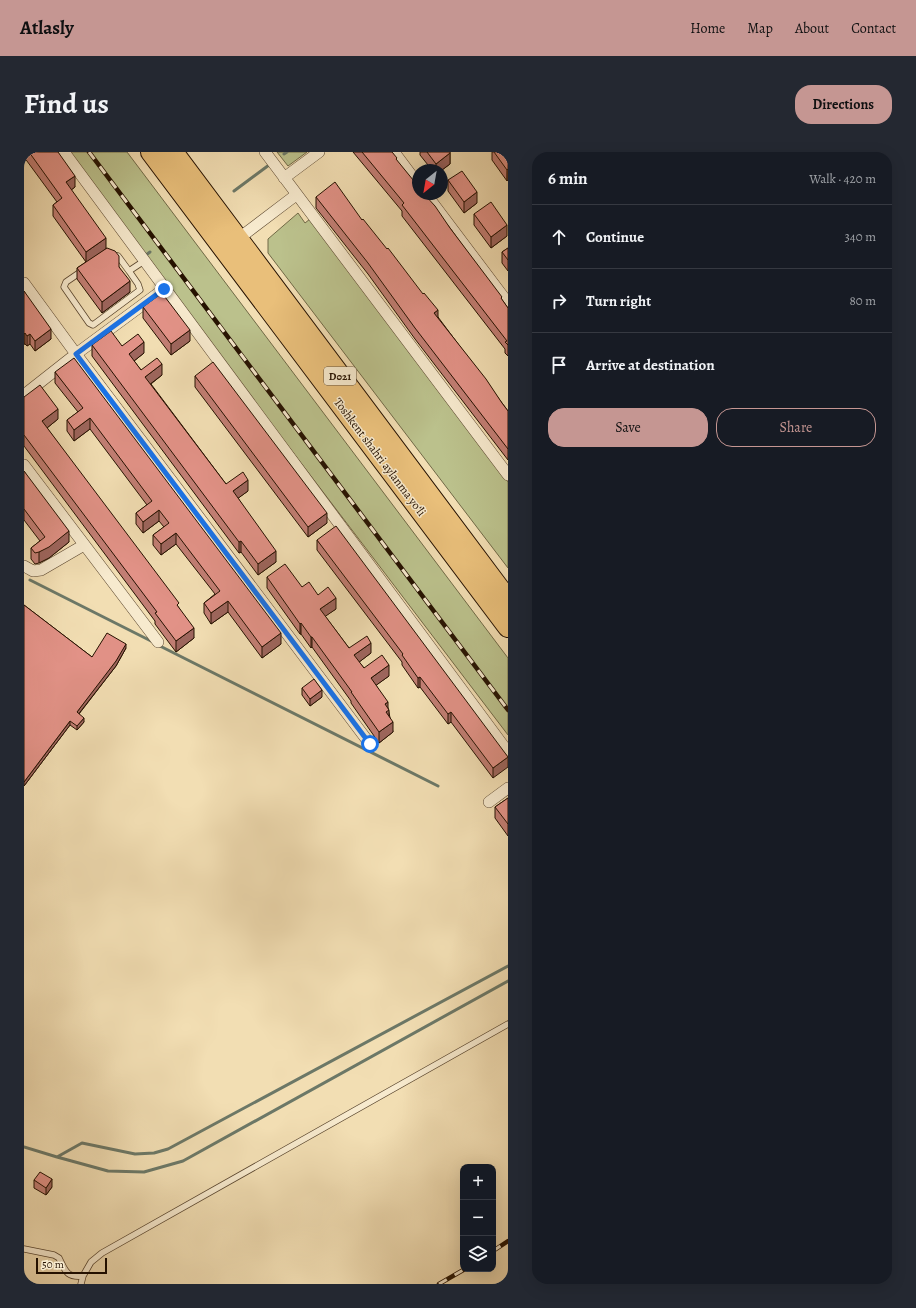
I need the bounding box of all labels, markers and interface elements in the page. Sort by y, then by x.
text: Atlasly [20,15,74,41]
text: Home [690,19,725,38]
text: Map [747,19,773,38]
text: About [795,19,829,38]
text: Contact [851,19,896,38]
text: Find us [24,85,109,123]
button: Directions [795,85,892,124]
north arrow [412,164,448,200]
text: 6 min [548,167,588,190]
text: Walk · 420 m [809,170,876,187]
icon: ahead [548,226,570,248]
text: Continue [586,227,644,247]
text: 340 m [844,228,876,245]
route end [155,280,173,298]
icon: right [548,290,570,312]
text: Turn right [586,291,651,311]
text: 80 m [849,292,876,309]
icon: arrive [548,354,570,376]
text: Arrive at destination [586,355,715,375]
road number: D021 [324,367,356,385]
street label: Toshkent shahri aylanma yoʻli [330,395,430,519]
button: Save [548,408,708,447]
button: Share [716,408,876,447]
route start [361,735,379,753]
map controls [460,1164,496,1272]
button: + [460,1164,496,1200]
button: − [460,1200,496,1236]
button: layers [460,1236,496,1272]
scale bar [36,1256,107,1275]
text: 50 m [42,1257,64,1272]

